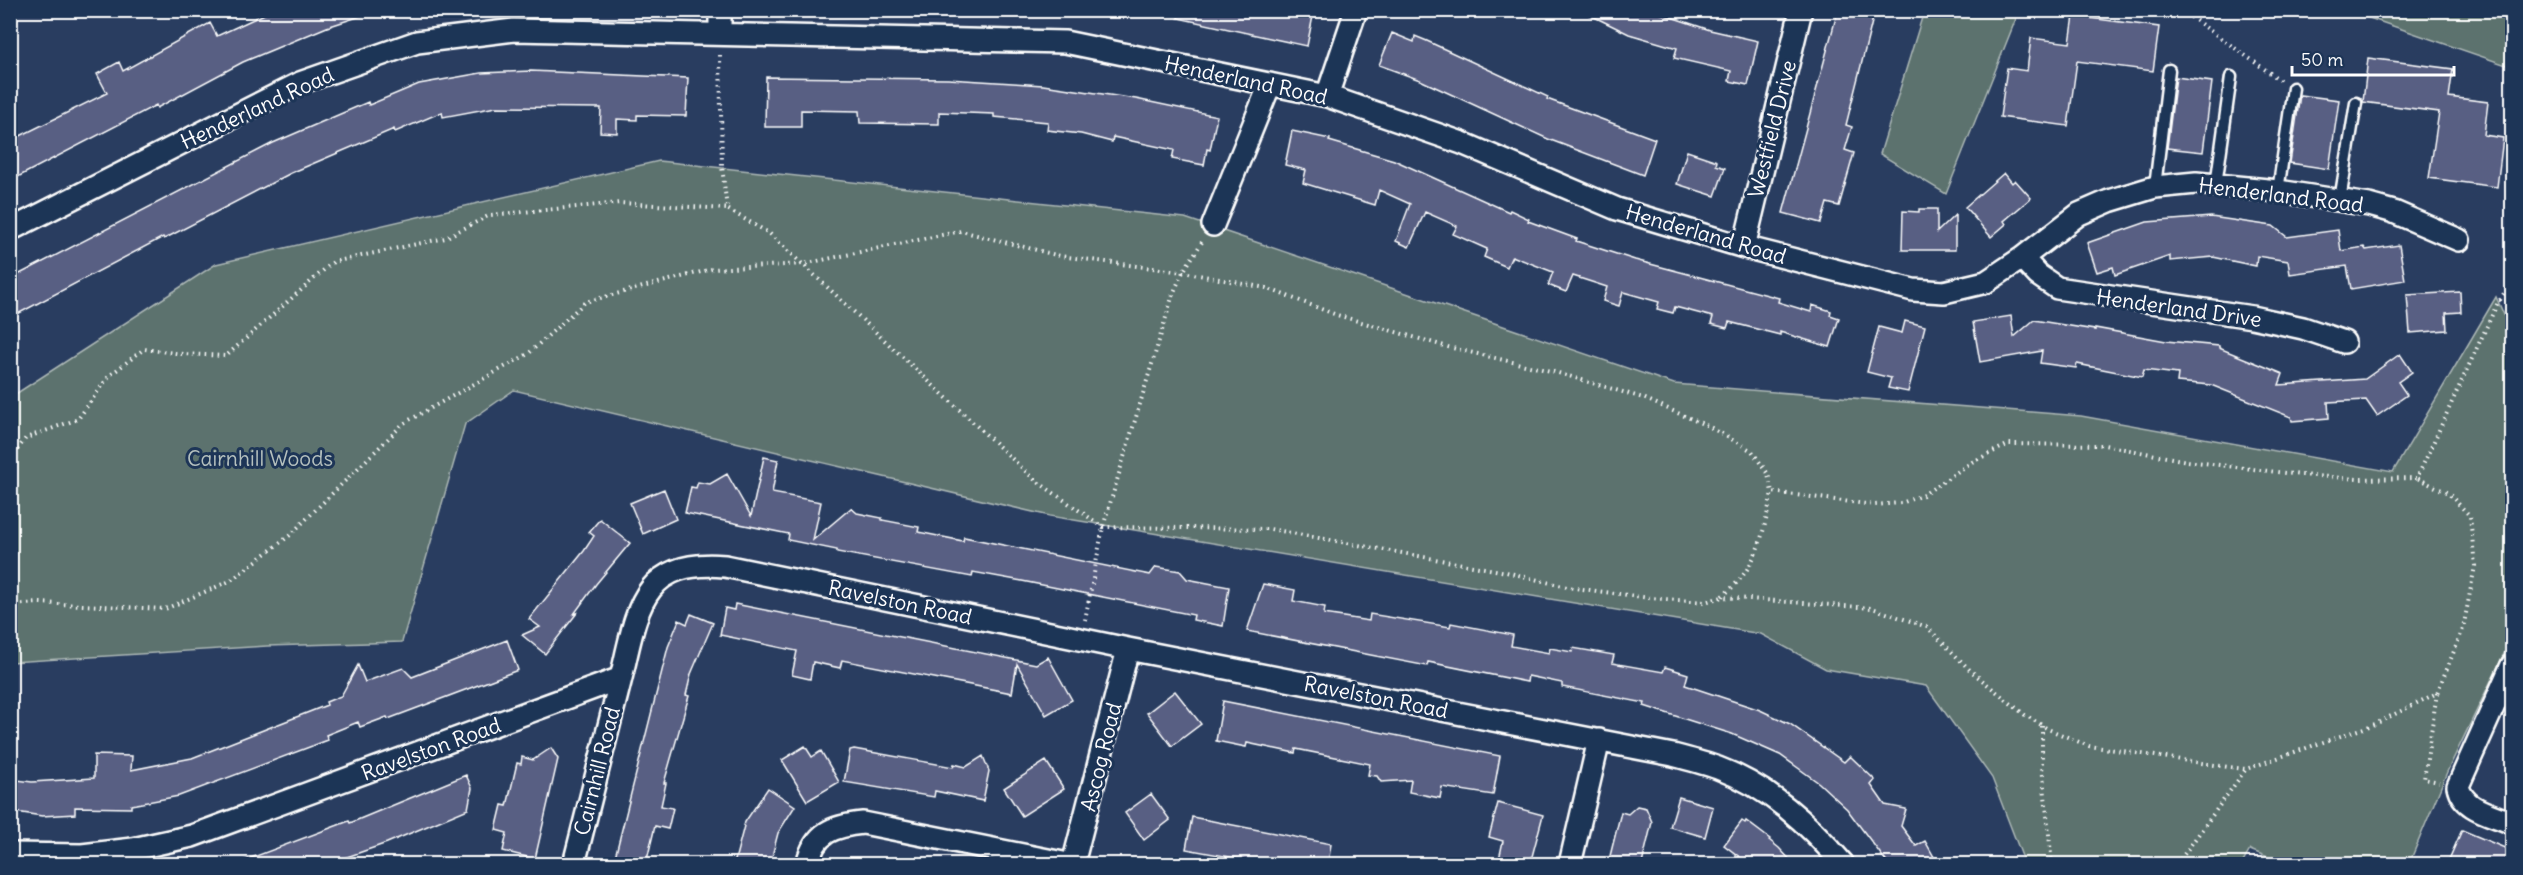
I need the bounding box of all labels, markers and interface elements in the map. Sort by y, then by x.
scale bar [2292,39,2454,77]
text: 50 m [2301,48,2343,71]
street label: Henderland Road [1162,50,1330,110]
street label: Westfield Drive [1742,57,1802,201]
street label: Henderland Road [176,61,338,155]
street label: Henderland Road [2197,171,2365,219]
street label: Henderland Road [1623,198,1789,270]
street label: Henderland Drive [2095,283,2263,333]
park label: Cairnhill Woods [187,445,333,472]
street label: Ravelston Road [826,574,974,630]
street label: Ravelston Road [1302,670,1450,724]
street label: Ascog Road [1074,700,1128,814]
street label: Cairnhill Road [568,704,626,838]
street label: Ravelston Road [358,711,504,787]

